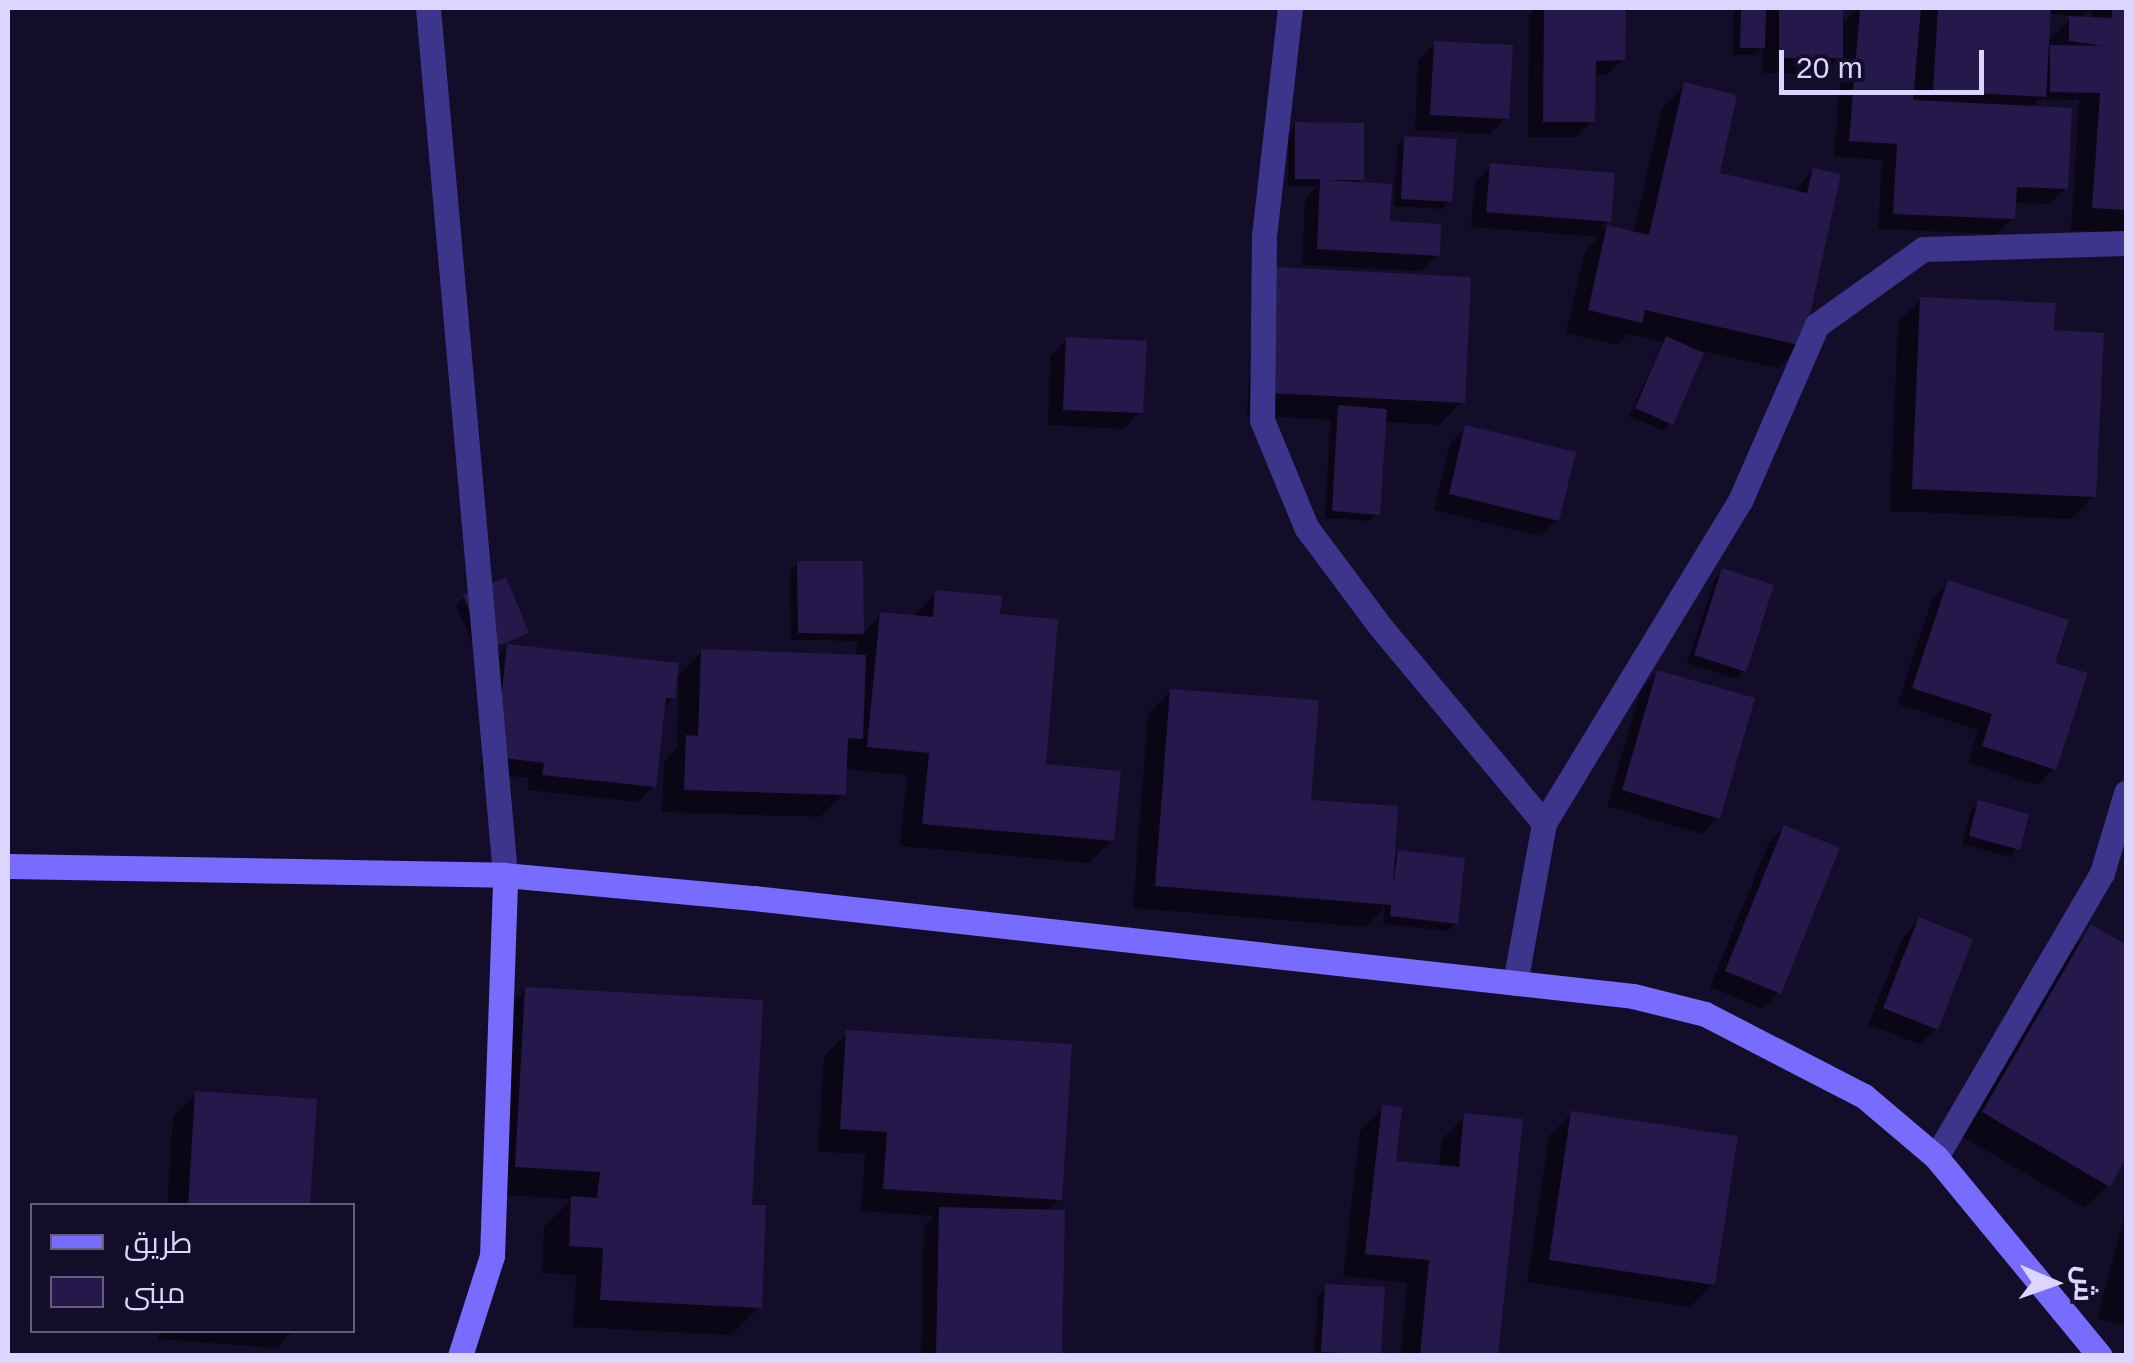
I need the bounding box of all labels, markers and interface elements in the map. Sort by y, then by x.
scale bar [1784,30,1989,92]
text: 20 m [1796,51,1863,84]
legend [30,1203,355,1333]
text: طريق [124,1226,193,1259]
north arrow [2004,1233,2104,1333]
text: ش [2068,1266,2101,1303]
text: مبنى [124,1276,185,1309]

